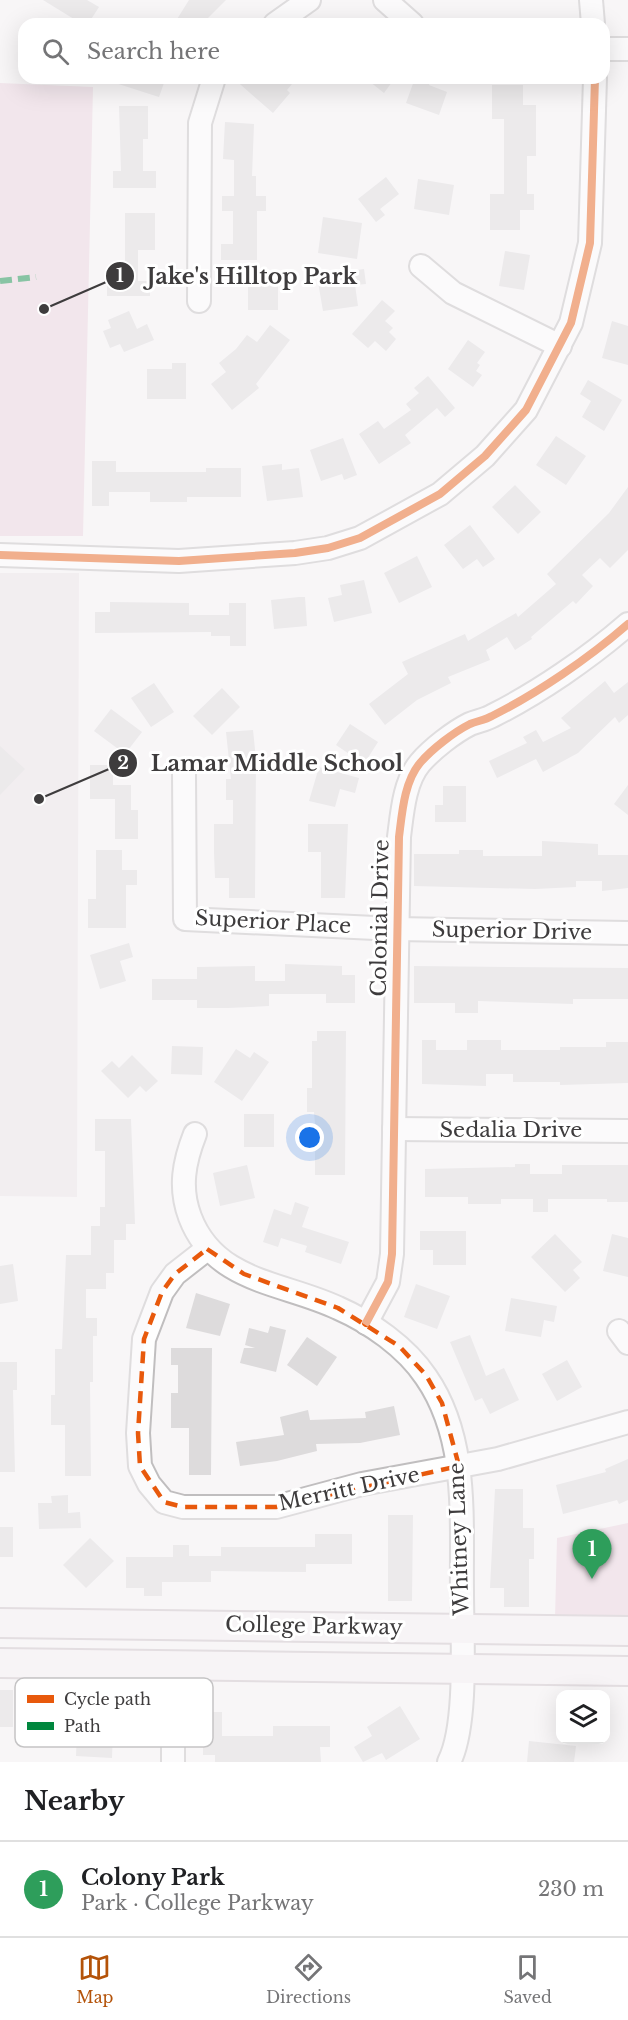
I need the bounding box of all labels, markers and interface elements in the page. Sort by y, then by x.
search box [18,18,610,84]
icon: search [39,35,72,68]
text: Search here [87,38,220,65]
callout: Jake's Hilltop Park [105,256,369,296]
text: Jake's Hilltop Park [143,263,358,290]
text: 1 [116,265,124,287]
callout: Lamar Middle School [108,743,415,783]
text: Lamar Middle School [151,750,403,777]
text: 2 [117,752,129,774]
street label: Colonial Drive [366,839,394,997]
street label: Superior Place [194,905,352,939]
street label: Superior Drive [432,917,592,945]
street label: Sedalia Drive [440,1117,582,1143]
your location [295,1123,324,1152]
street label: Merritt Drive [276,1461,422,1517]
street label: Whitney Lane [443,1462,475,1617]
pin: 1 [572,1530,612,1579]
street label: College Parkway [225,1611,404,1641]
legend [15,1678,213,1747]
text: Cycle path [64,1689,151,1709]
map controls [556,1690,610,1744]
button: layers [556,1690,610,1744]
text: Path [64,1716,101,1736]
text: Nearby [24,1785,125,1817]
text: Colony Park [81,1864,225,1891]
text: 1 [39,1877,48,1901]
text: 230 m [538,1877,604,1901]
text: Park · College Parkway [81,1891,314,1915]
tab: Map [76,1951,113,2007]
tab: Directions [266,1951,351,2007]
tab: Saved [503,1951,552,2007]

